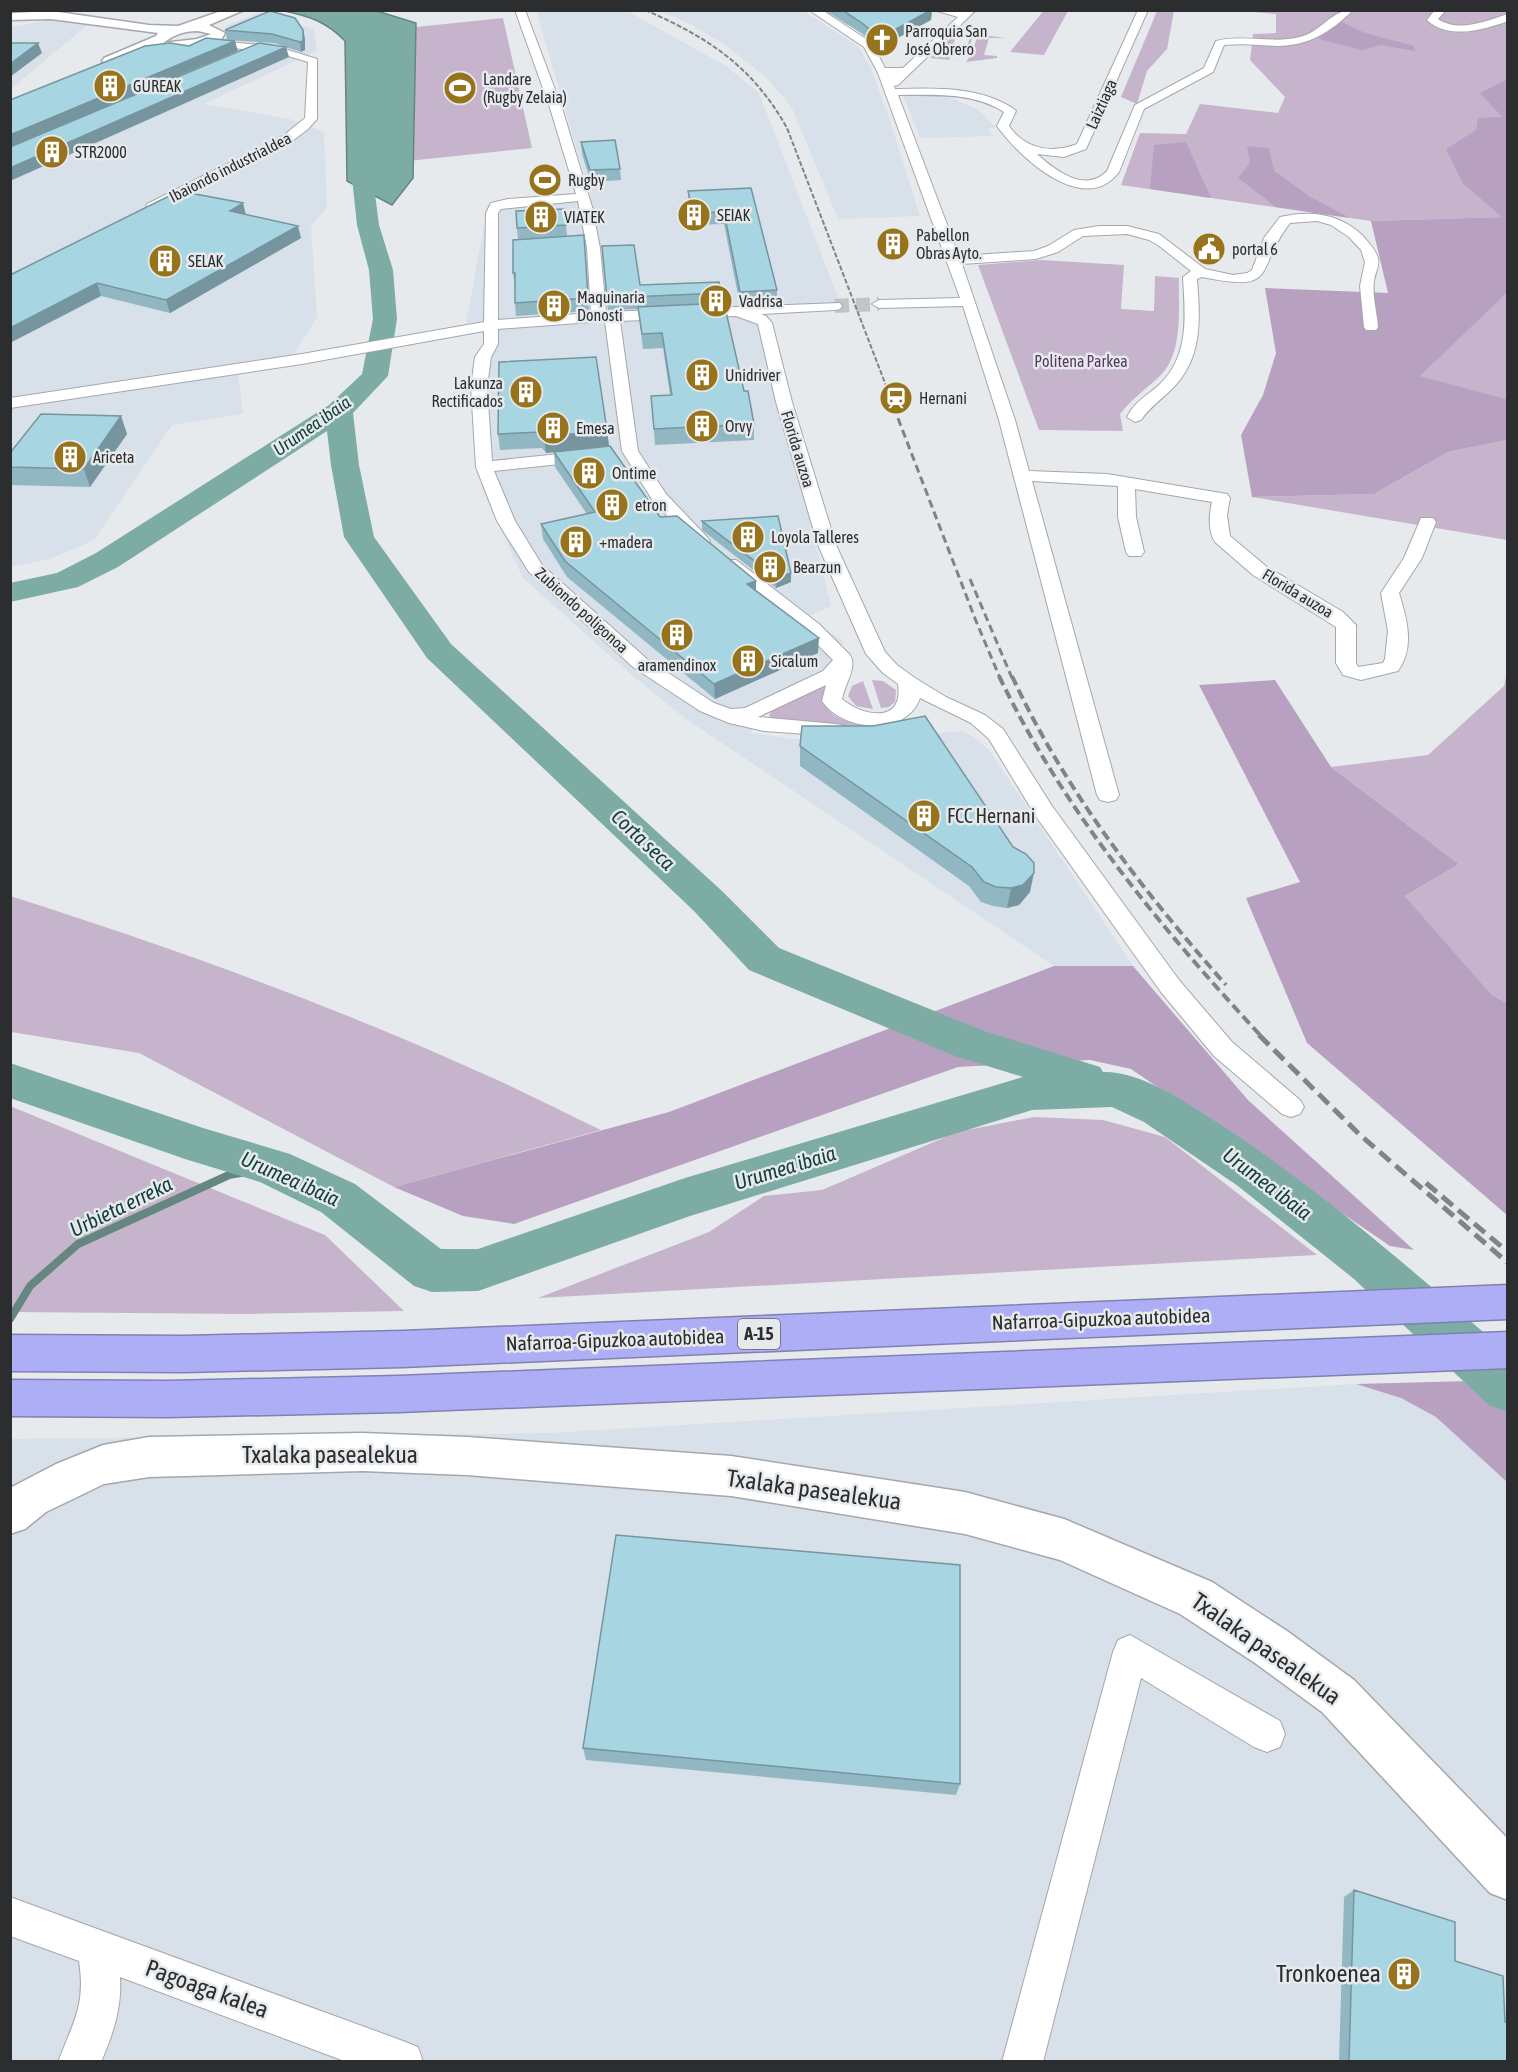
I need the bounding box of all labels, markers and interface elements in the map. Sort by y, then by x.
church icon: Parroquia San José Obrero [864,22,900,58]
place label: Parroquia San José Obrero [905,22,987,58]
building icon: GUREAK [92,68,128,104]
sports icon: Landare (Rugby Zelaia) [442,70,478,106]
place label: Landare (Rugby Zelaia) [483,70,567,107]
street label: Laiztiaga [1082,76,1121,132]
place label: GUREAK [133,77,182,95]
street label: Ibaiondo industrialdea [166,128,294,206]
building icon: STR2000 [34,134,70,170]
place label: STR2000 [75,143,127,161]
sports icon: Rugby [527,162,563,198]
place label: Rugby [568,171,605,190]
building icon: SEIAK [676,197,712,233]
building icon: VIATEK [523,199,559,235]
place label: SEIAK [717,206,750,224]
place label: VIATEK [564,208,605,226]
building icon: Pabellon Obras Ayto. [875,226,911,262]
place label: Pabellon Obras Ayto. [916,226,982,263]
public building icon: portal 6 [1191,231,1227,267]
place label: portal 6 [1232,240,1278,259]
building icon: SELAK [147,243,183,279]
place label: SELAK [188,252,224,270]
building icon: Vadrisa [698,283,734,319]
building icon: Maquinaria Donosti [536,288,572,324]
place label: Maquinaria Donosti [577,288,645,324]
place label: Vadrisa [739,292,783,310]
park label: Politena Parkea [1034,352,1128,370]
building icon: Unidriver [684,357,720,393]
place label: Unidriver [725,366,781,384]
place label: Lakunza Rectificados [431,374,503,410]
building icon: Lakunza Rectificados [508,374,544,410]
station icon: Hernani [878,380,914,416]
place label: Hernani [919,389,967,407]
water label: Urumea ibaia [269,391,355,460]
building icon: Orvy [684,408,720,444]
street label: Florida auzoa [778,408,818,490]
building icon: Emesa [535,410,571,446]
place label: Orvy [725,417,753,436]
place label: Emesa [576,419,615,437]
building icon: Ariceta [52,439,88,475]
place label: Ariceta [93,448,134,466]
building icon: Ontime [571,455,607,491]
place label: Ontime [612,464,656,482]
building icon: etron [594,487,630,523]
place label: etron [635,496,667,514]
building icon: Loyola Talleres [730,519,766,555]
building icon: +madera [558,524,594,560]
place label: Loyola Talleres [771,528,859,547]
place label: +madera [599,533,653,551]
building icon: Bearzun [752,549,788,585]
place label: Bearzun [793,558,841,576]
street label: Zubiondo poligonoa [531,564,632,657]
street label: Florida auzoa [1259,565,1337,621]
building icon: aramendinox [659,617,695,653]
building icon: Sicalum [730,643,766,679]
place label: Sicalum [771,652,818,670]
place label: aramendinox [638,656,717,674]
building icon: FCC Hernani [906,798,942,834]
water label: Corta seca [607,804,680,875]
place label: FCC Hernani [947,804,1035,827]
water label: Urumea ibaia [731,1140,839,1194]
water label: Urumea ibaia [1219,1142,1317,1224]
water label: Urumea ibaia [238,1146,343,1210]
water label: Urbieta erreka [66,1171,176,1241]
street label: Nafarroa-Gipuzkoa autobidea [991,1303,1211,1334]
road number: A-15 [738,1319,780,1349]
street label: Nafarroa-Gipuzkoa autobidea [505,1324,725,1355]
street label: Txalaka pasealekua [242,1441,418,1468]
street label: Txalaka pasealekua [725,1464,903,1515]
street label: Txalaka pasealekua [1187,1587,1346,1710]
street label: Pagoaga kalea [142,1954,272,2023]
building icon: Tronkoenea [1386,1956,1422,1992]
place label: Tronkoenea [1276,1960,1381,1987]

